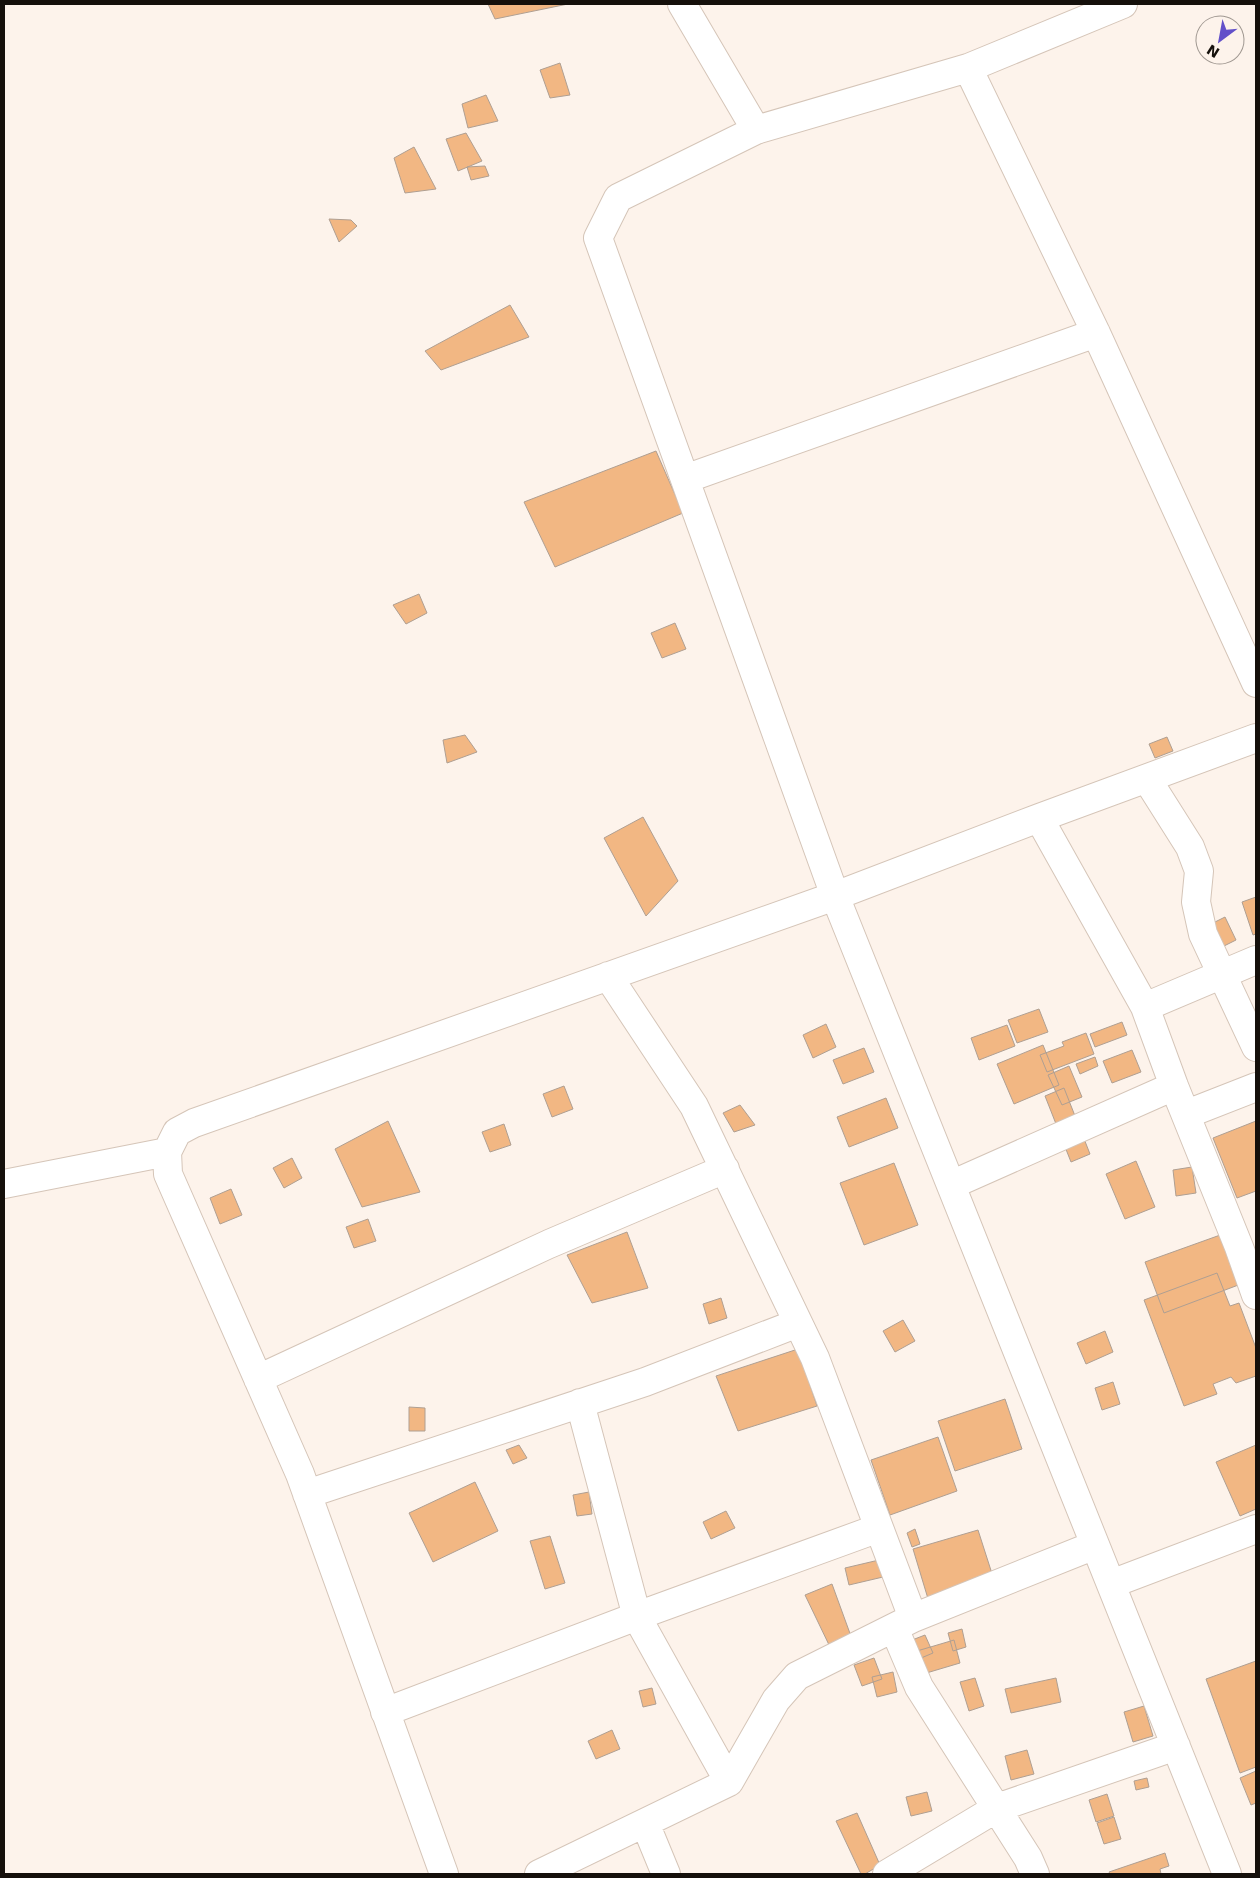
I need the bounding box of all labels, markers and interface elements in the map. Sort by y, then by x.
north arrow [1195,15,1245,65]
text: N [1204,41,1222,61]

